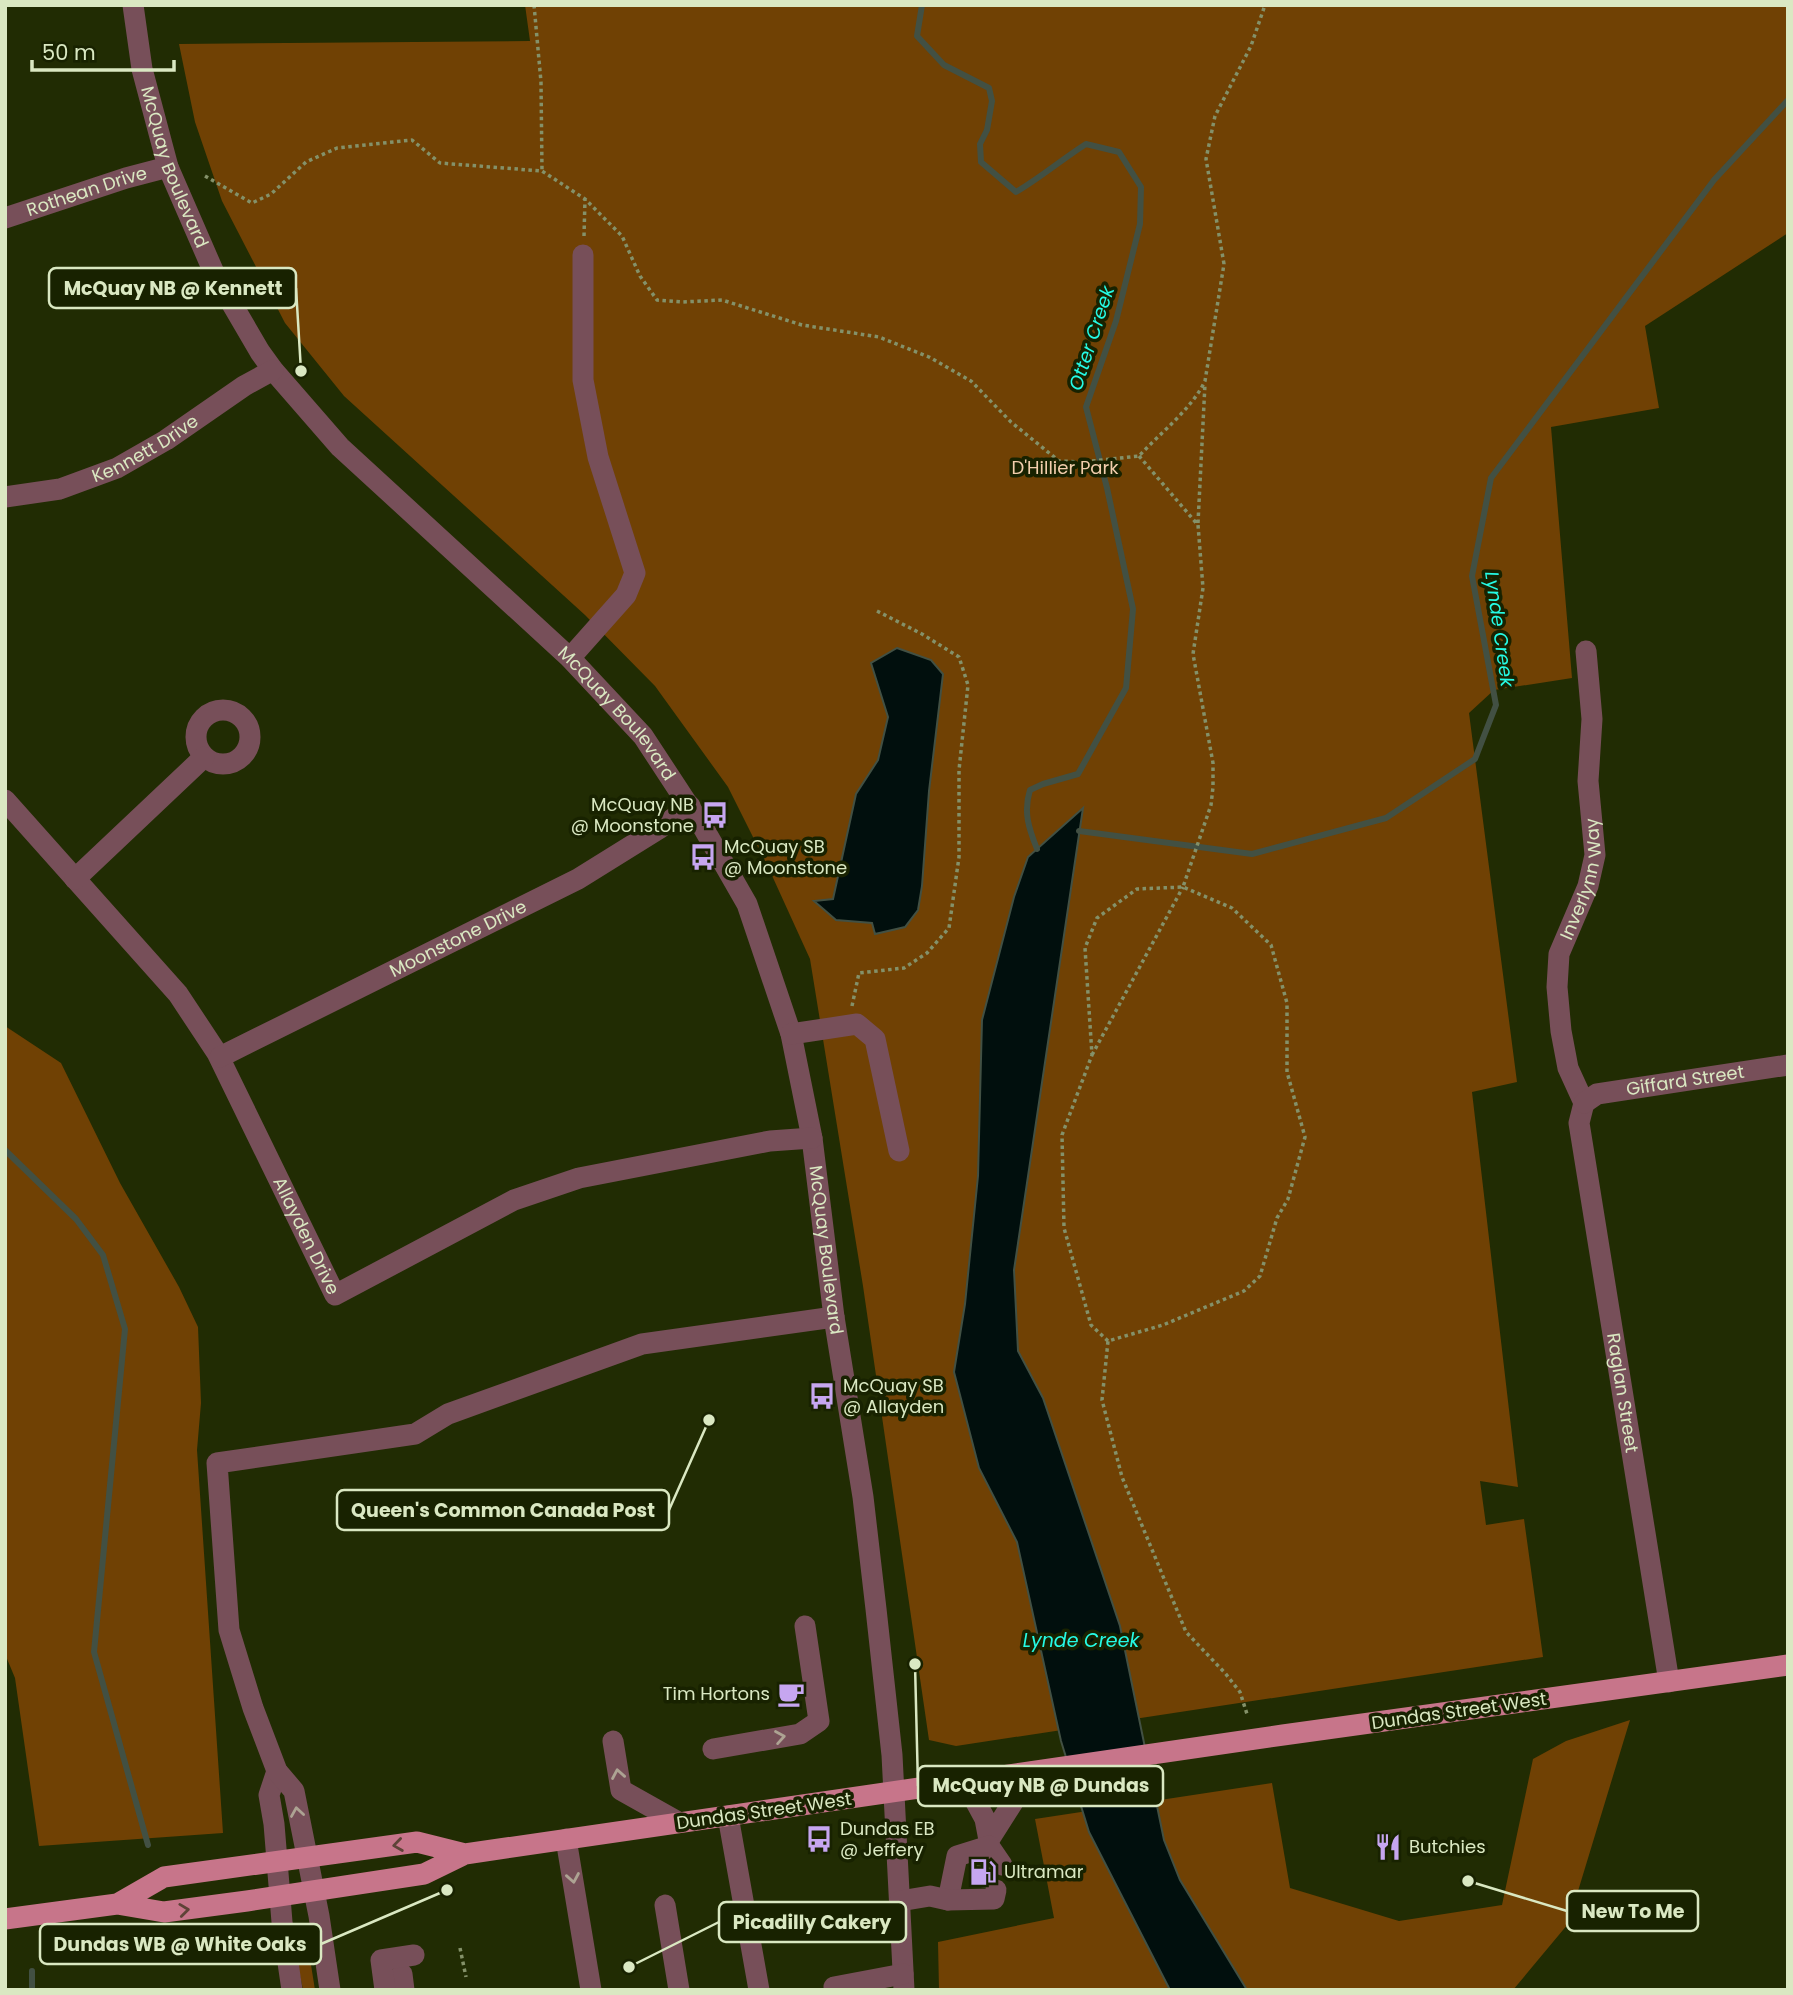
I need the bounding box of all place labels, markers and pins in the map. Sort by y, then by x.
callout: McQuay NB @ Kennett [49,268,296,308]
place label: McQuay NB @ Moonstone [571,792,694,838]
bus stop icon: McQuay NB @ Moonstone [700,800,730,830]
place label: McQuay SB @ Moonstone [724,834,847,880]
bus stop icon: McQuay SB @ Moonstone [688,842,718,872]
place label: McQuay SB @ Allayden [843,1373,944,1419]
bus stop icon: McQuay SB @ Allayden [807,1381,837,1411]
callout: Queen's Common Canada Post [337,1490,669,1530]
cafe icon: Tim Hortons [776,1679,806,1709]
place label: Tim Hortons [663,1681,770,1706]
callout: McQuay NB @ Dundas [918,1766,1163,1806]
place label: Dundas EB @ Jeffery [840,1816,935,1862]
bus stop icon: Dundas EB @ Jeffery [804,1824,834,1854]
restaurant icon: Butchies [1373,1832,1403,1862]
place label: Butchies [1409,1834,1486,1859]
fuel station icon: Ultramar [968,1857,998,1887]
place label: Ultramar [1004,1859,1084,1884]
callout: New To Me [1567,1891,1698,1931]
callout: Picadilly Cakery [719,1902,906,1942]
callout: Dundas WB @ White Oaks [40,1924,321,1964]

